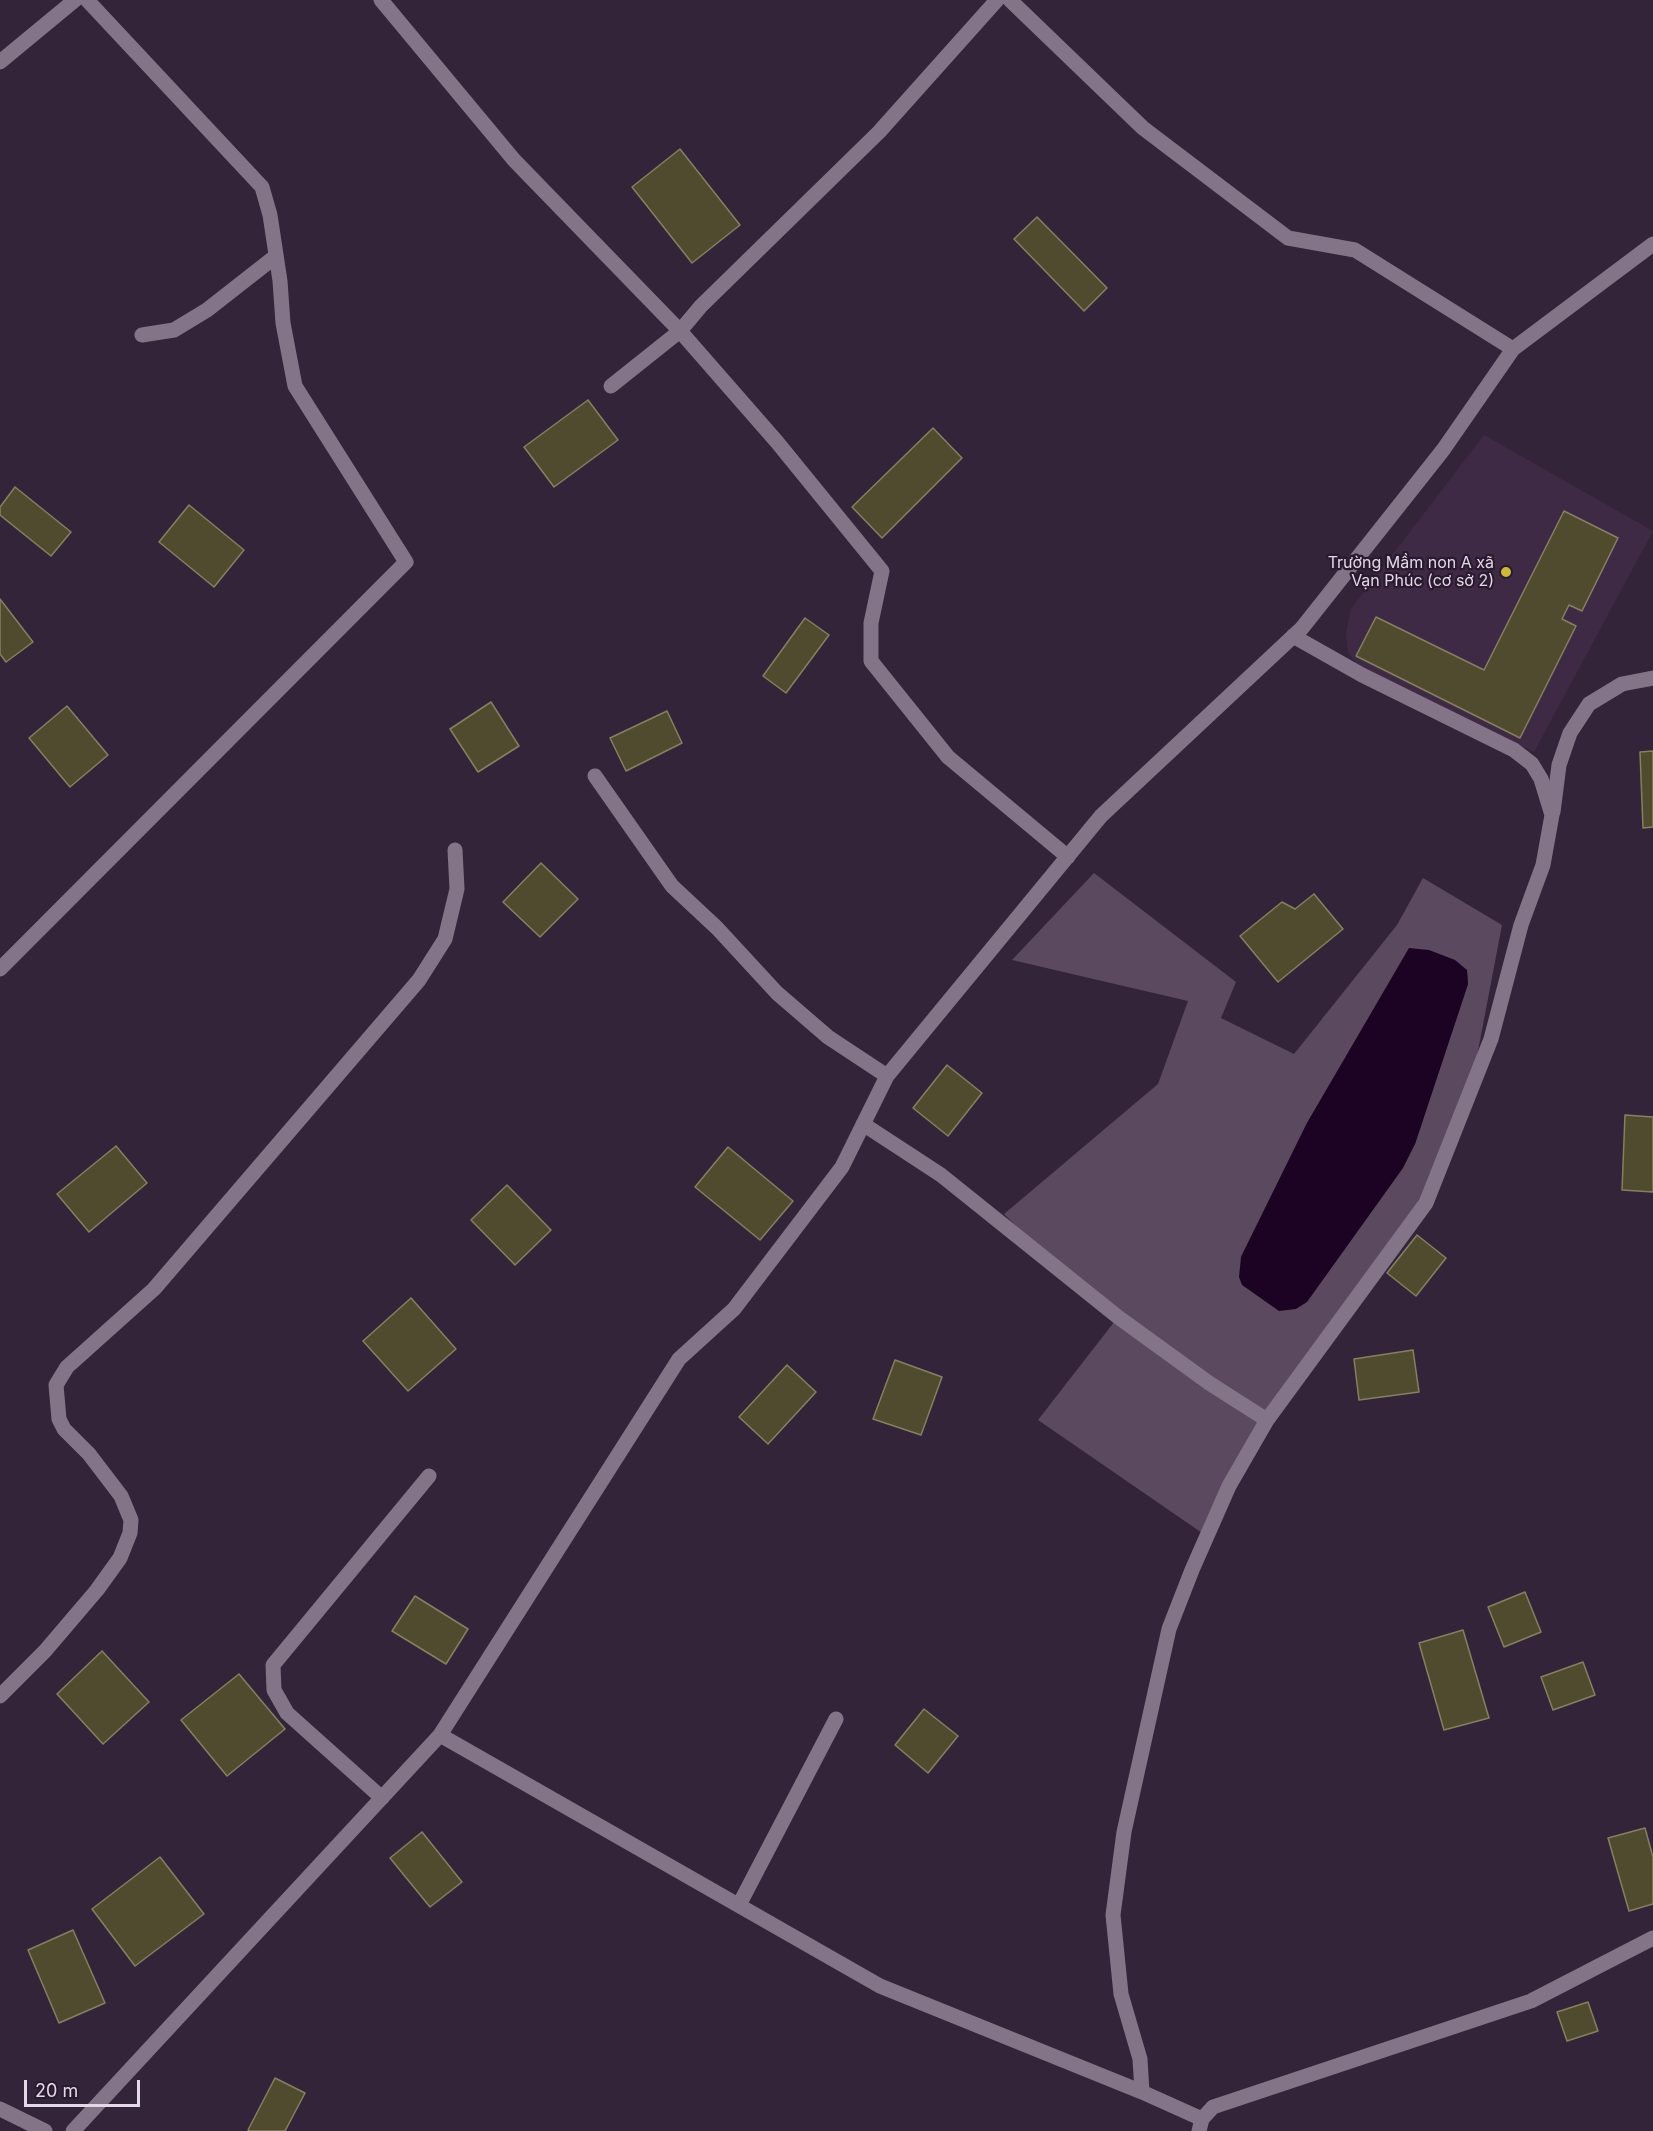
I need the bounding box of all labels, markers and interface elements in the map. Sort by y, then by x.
place label: Trường Mầm non A xã Vạn Phúc (cơ sở 2) [1328,553,1494,591]
marker: Trường Mầm non A xã Vạn Phúc (cơ sở 2) [1499,565,1513,579]
scale bar [27,2068,142,2106]
text: 20 m [35,2080,78,2101]

